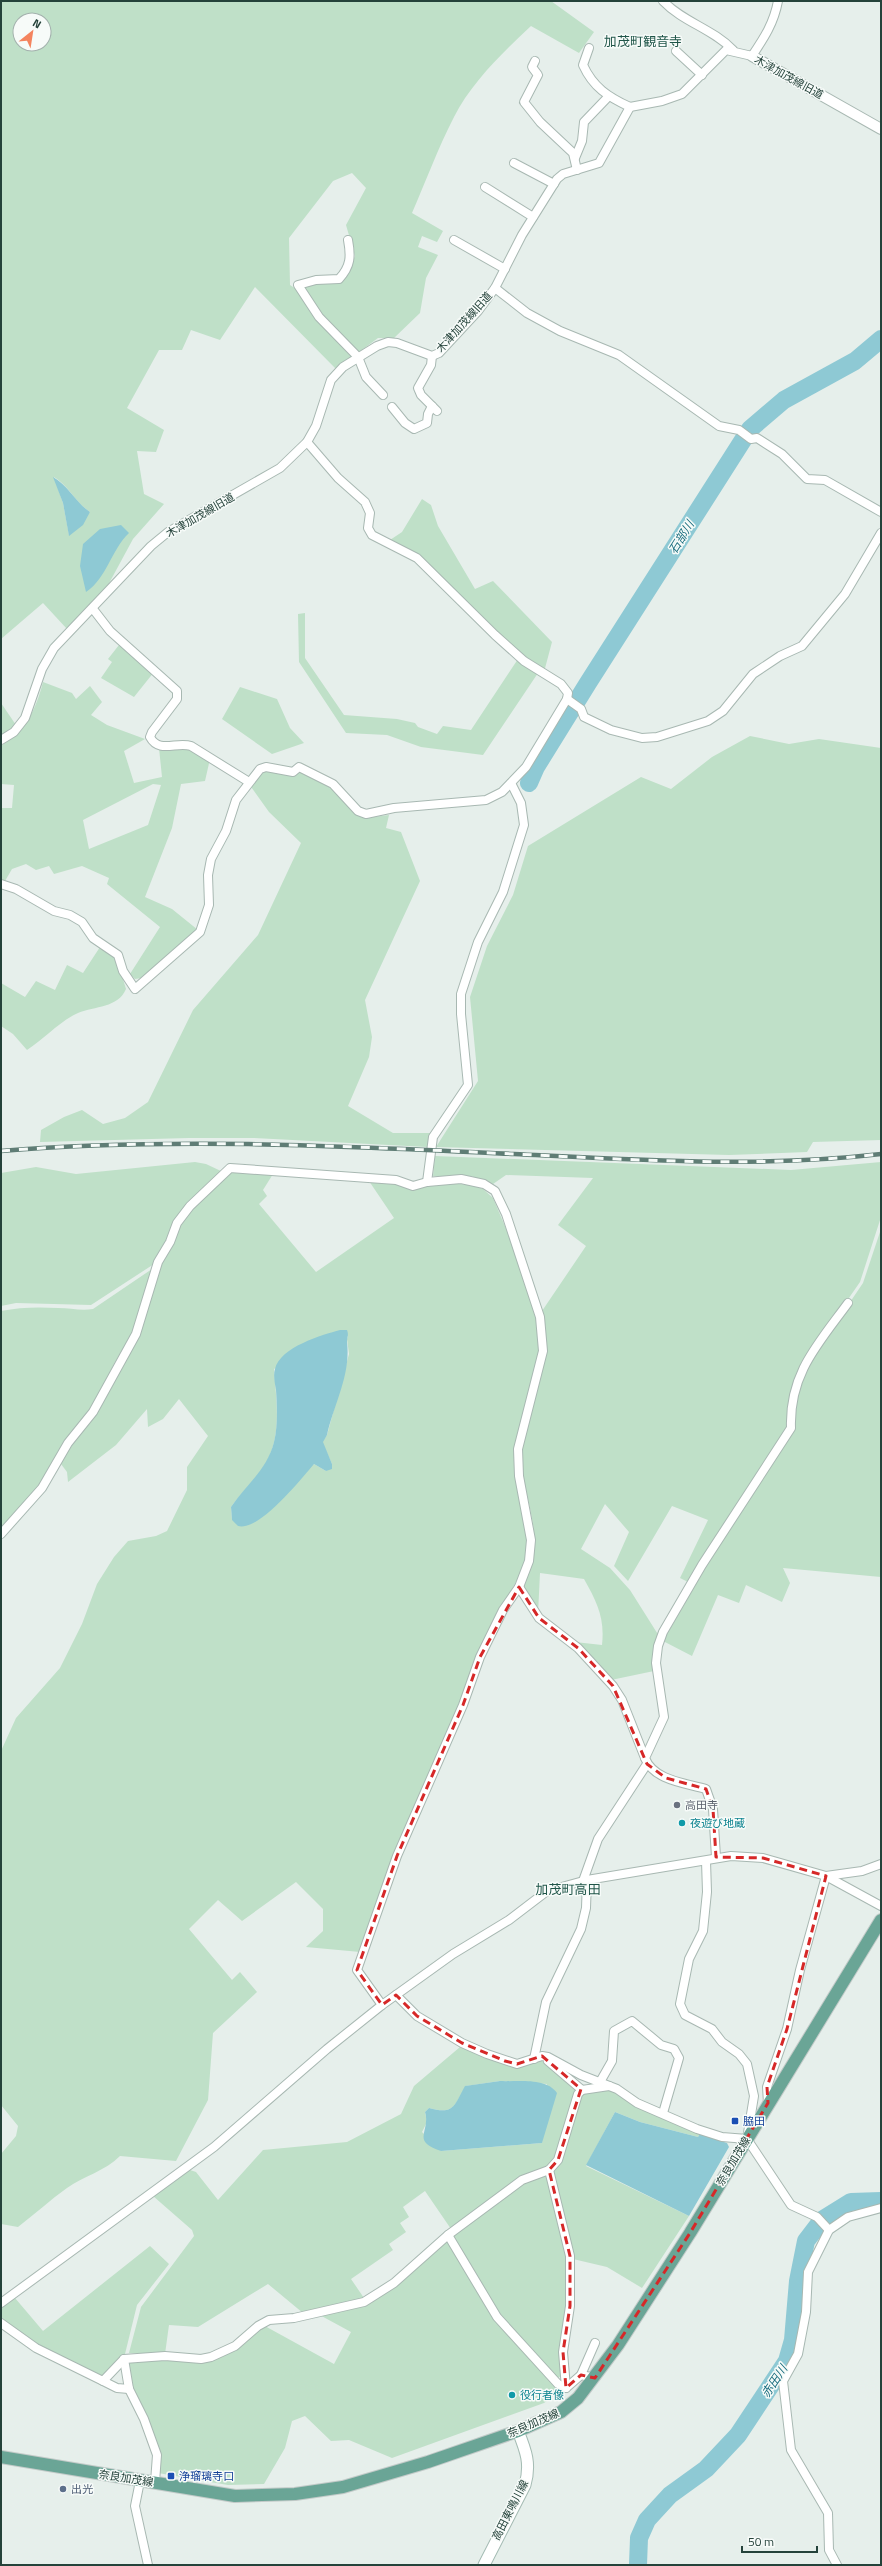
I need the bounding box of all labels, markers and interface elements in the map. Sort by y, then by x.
north arrow [12,12,52,52]
text: N [30,15,44,32]
district label: 加茂町観音寺 [604,31,682,51]
street label: 木津加茂線旧道 [751,51,827,103]
street label: 木津加茂線旧道 [432,288,496,356]
street label: 木津加茂線旧道 [163,489,237,541]
water label: 石部川 [663,515,700,557]
place label: 高田寺 [685,1797,718,1813]
marker: 高田寺 [672,1800,682,1810]
place label: 夜遊び地蔵 [690,1815,745,1831]
marker: 夜遊び地蔵 [677,1818,687,1828]
district label: 加茂町高田 [535,1879,601,1899]
place label: 脇田 [743,2113,765,2129]
marker: 脇田 [730,2116,740,2126]
street label: 奈良加茂線 [712,2133,754,2189]
water label: 赤田川 [756,2359,793,2401]
place label: 役行者像 [520,2387,564,2403]
marker: 役行者像 [507,2390,517,2400]
street label: 奈良加茂線 [505,2405,561,2441]
street label: 奈良加茂線 [98,2466,154,2490]
place label: 浄瑠璃寺口 [179,2468,234,2484]
marker: 浄瑠璃寺口 [166,2471,176,2481]
street label: 高田東鳴川線 [488,2477,532,2543]
place label: 出光 [71,2481,93,2497]
marker: 出光 [58,2484,68,2494]
scale bar [742,2528,817,2554]
text: 50 m [748,2532,774,2551]

